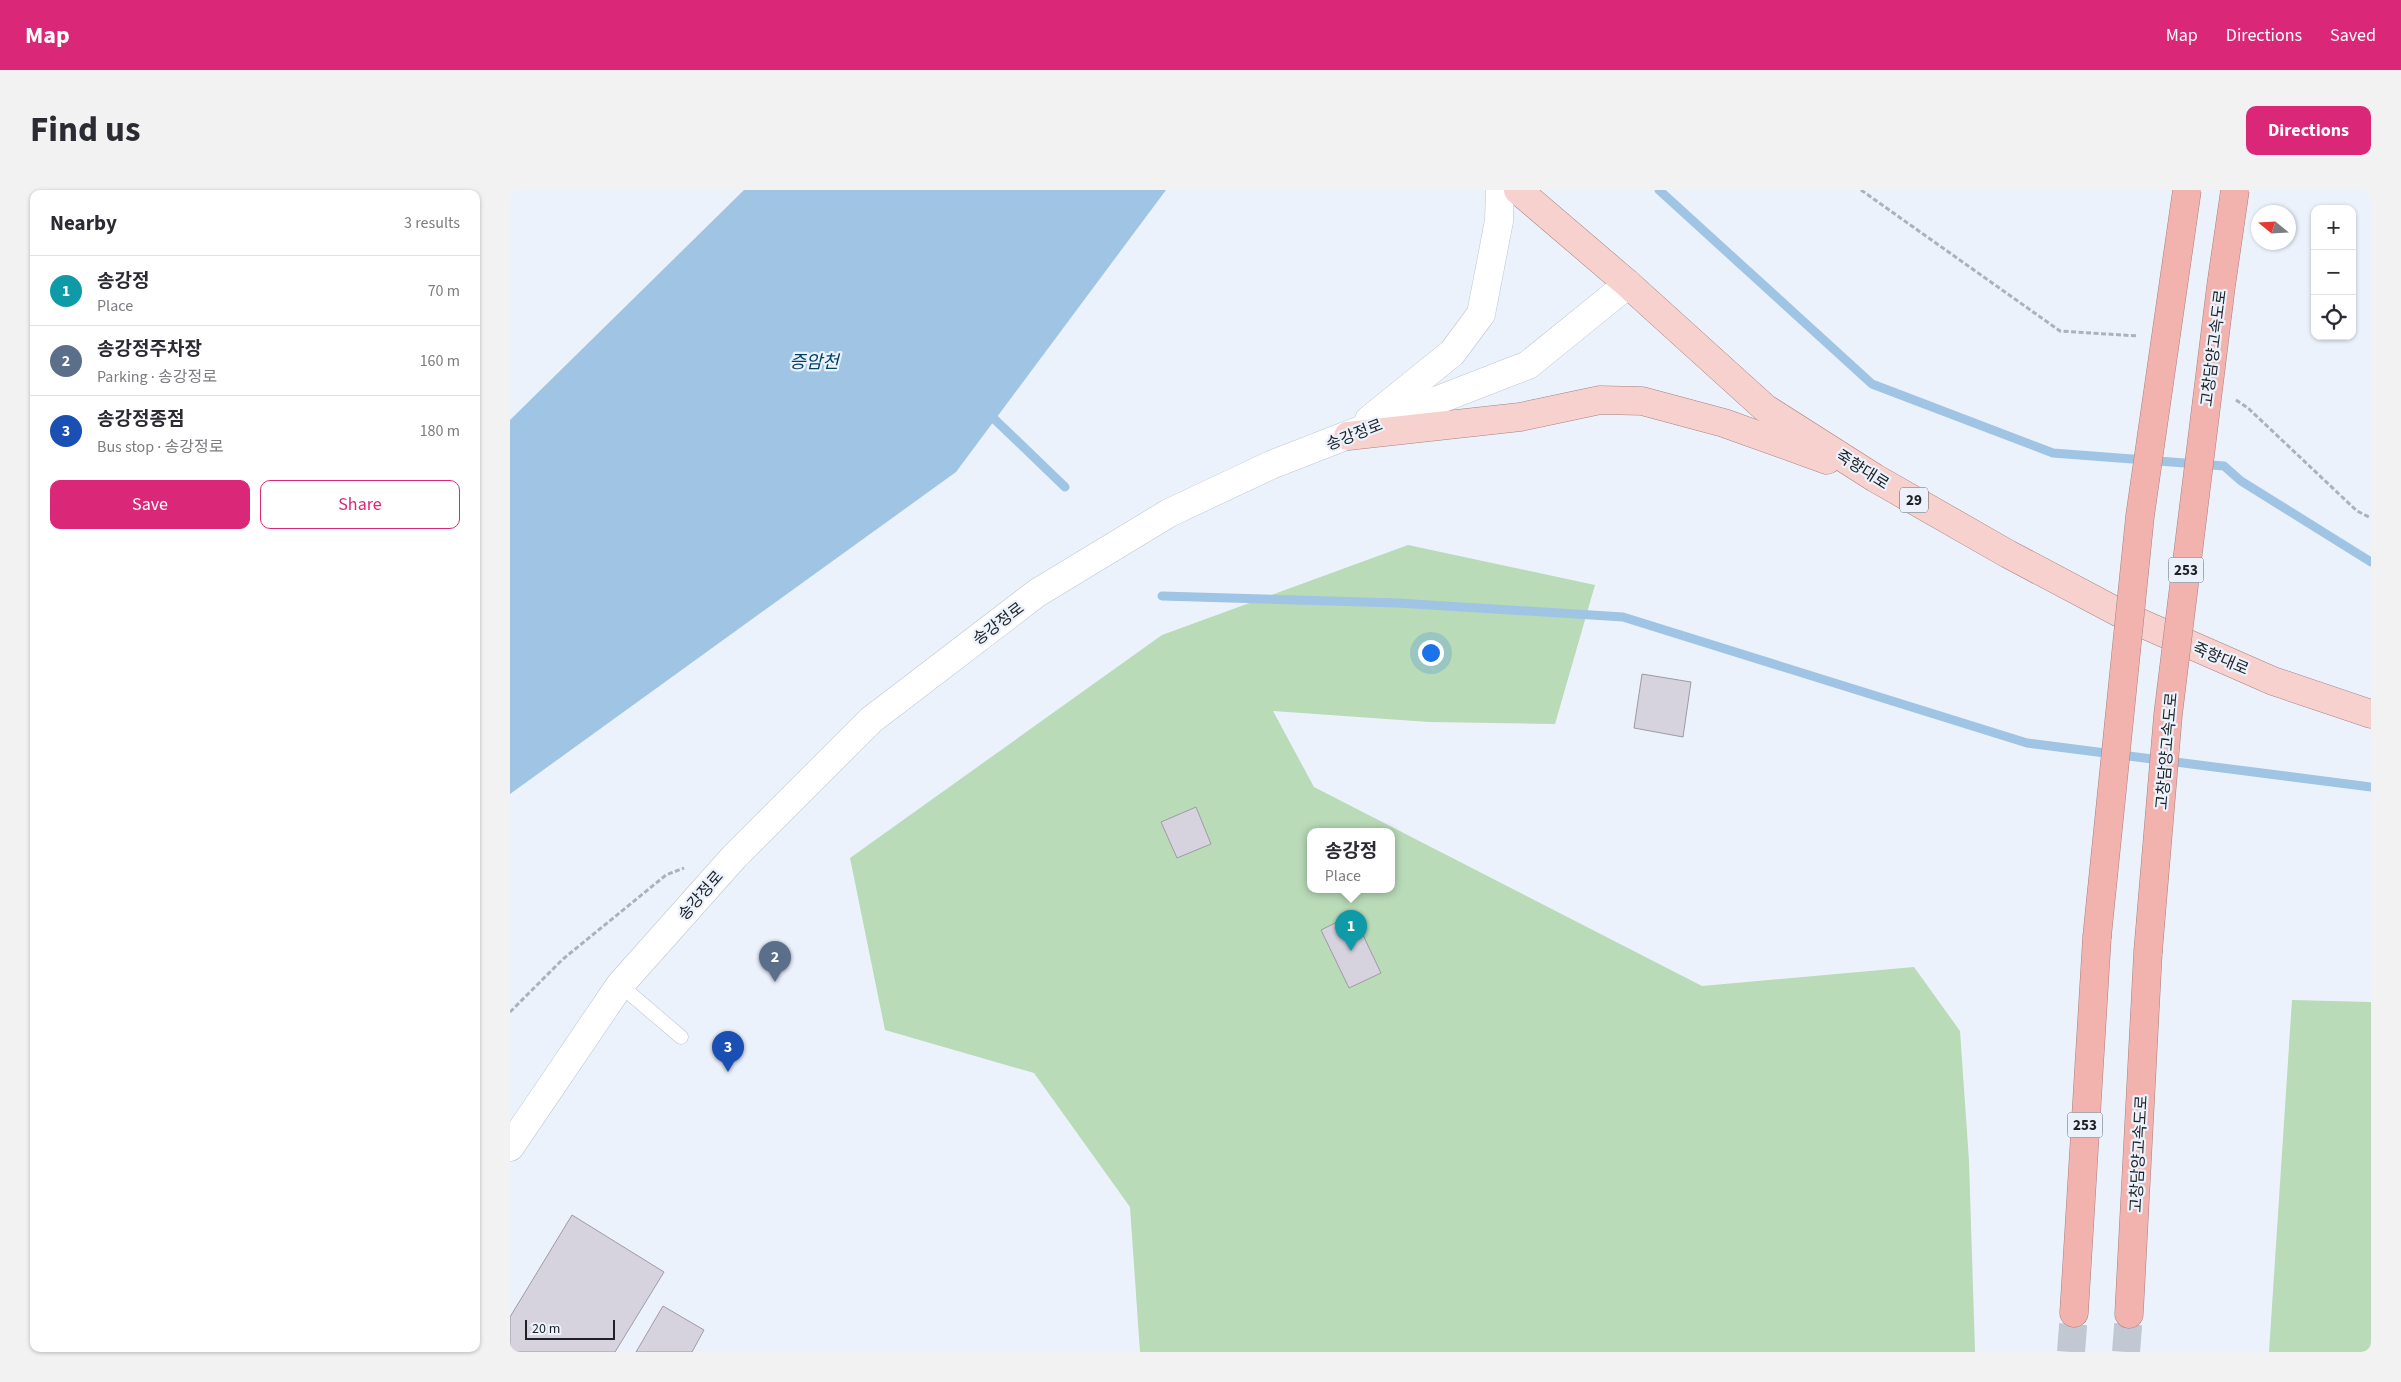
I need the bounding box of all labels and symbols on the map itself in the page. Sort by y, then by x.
north arrow [2251,205,2296,250]
street label: 고창담양고속도로 [2196,288,2232,408]
water label: 증암천 [789,350,841,375]
street label: 송강정로 [1323,414,1386,456]
street label: 죽향대로 [1832,445,1893,495]
road number: 29 [1900,488,1928,512]
road number: 253 [2168,558,2204,582]
street label: 송강정로 [968,597,1029,650]
street label: 죽향대로 [2189,637,2252,681]
your location [1418,640,1444,666]
street label: 고창담양고속도로 [2151,691,2183,811]
street label: 송강정로 [673,866,729,925]
pin: 1 [1335,910,1367,951]
pin: 2 [759,941,791,982]
pin: 3 [712,1031,744,1072]
street label: 고창담양고속도로 [2125,1094,2153,1213]
road number: 253 [2068,1112,2102,1138]
scale bar [525,1317,615,1340]

